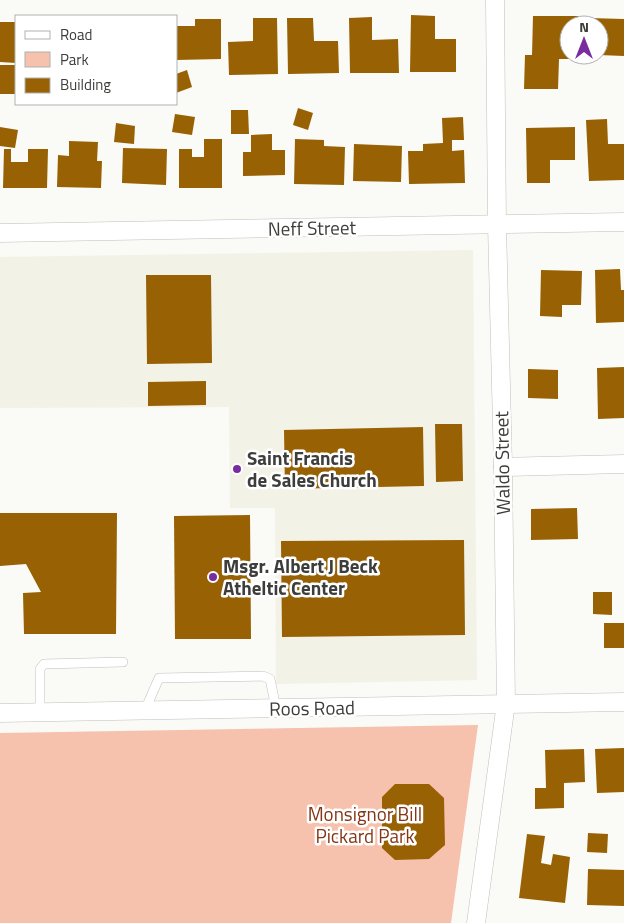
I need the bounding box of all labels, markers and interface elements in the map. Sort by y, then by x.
legend [15,15,178,105]
north arrow [559,15,609,65]
text: N [579,16,589,37]
text: Road [60,23,92,46]
text: Park [60,48,89,71]
text: Building [60,73,111,96]
street label: Neff Street [268,212,357,243]
street label: Waldo Street [486,411,517,515]
place label: Saint Francis de Sales Church [247,443,377,494]
marker: Saint Francis de Sales Church [231,463,243,475]
place label: Msgr. Albert J Beck Atheltic Center [223,551,378,602]
marker: Msgr. Albert J Beck Atheltic Center [207,571,219,583]
street label: Roos Road [269,692,355,723]
park label: Monsignor Bill Pickard Park [308,799,422,850]

